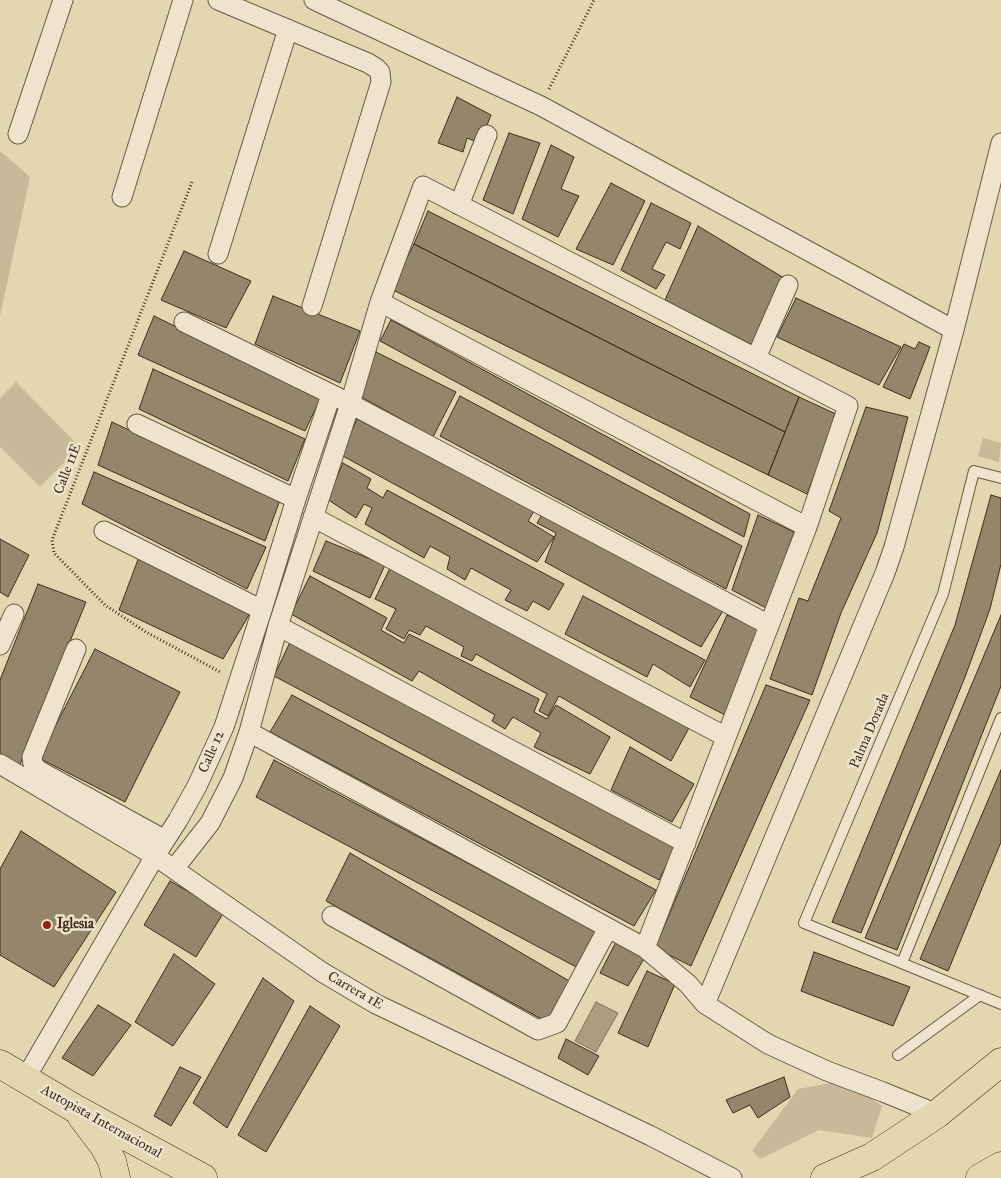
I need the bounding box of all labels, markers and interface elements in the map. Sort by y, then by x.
street label: Calle 11E [51,441,85,497]
street label: Palma Dorada [847,691,893,771]
street label: Calle 12 [195,728,229,776]
place label: Iglesia [57,917,94,933]
marker: Iglesia [41,919,53,931]
street label: Carrera 1E [324,968,386,1014]
street label: Autopista Internacional [38,1082,164,1162]

